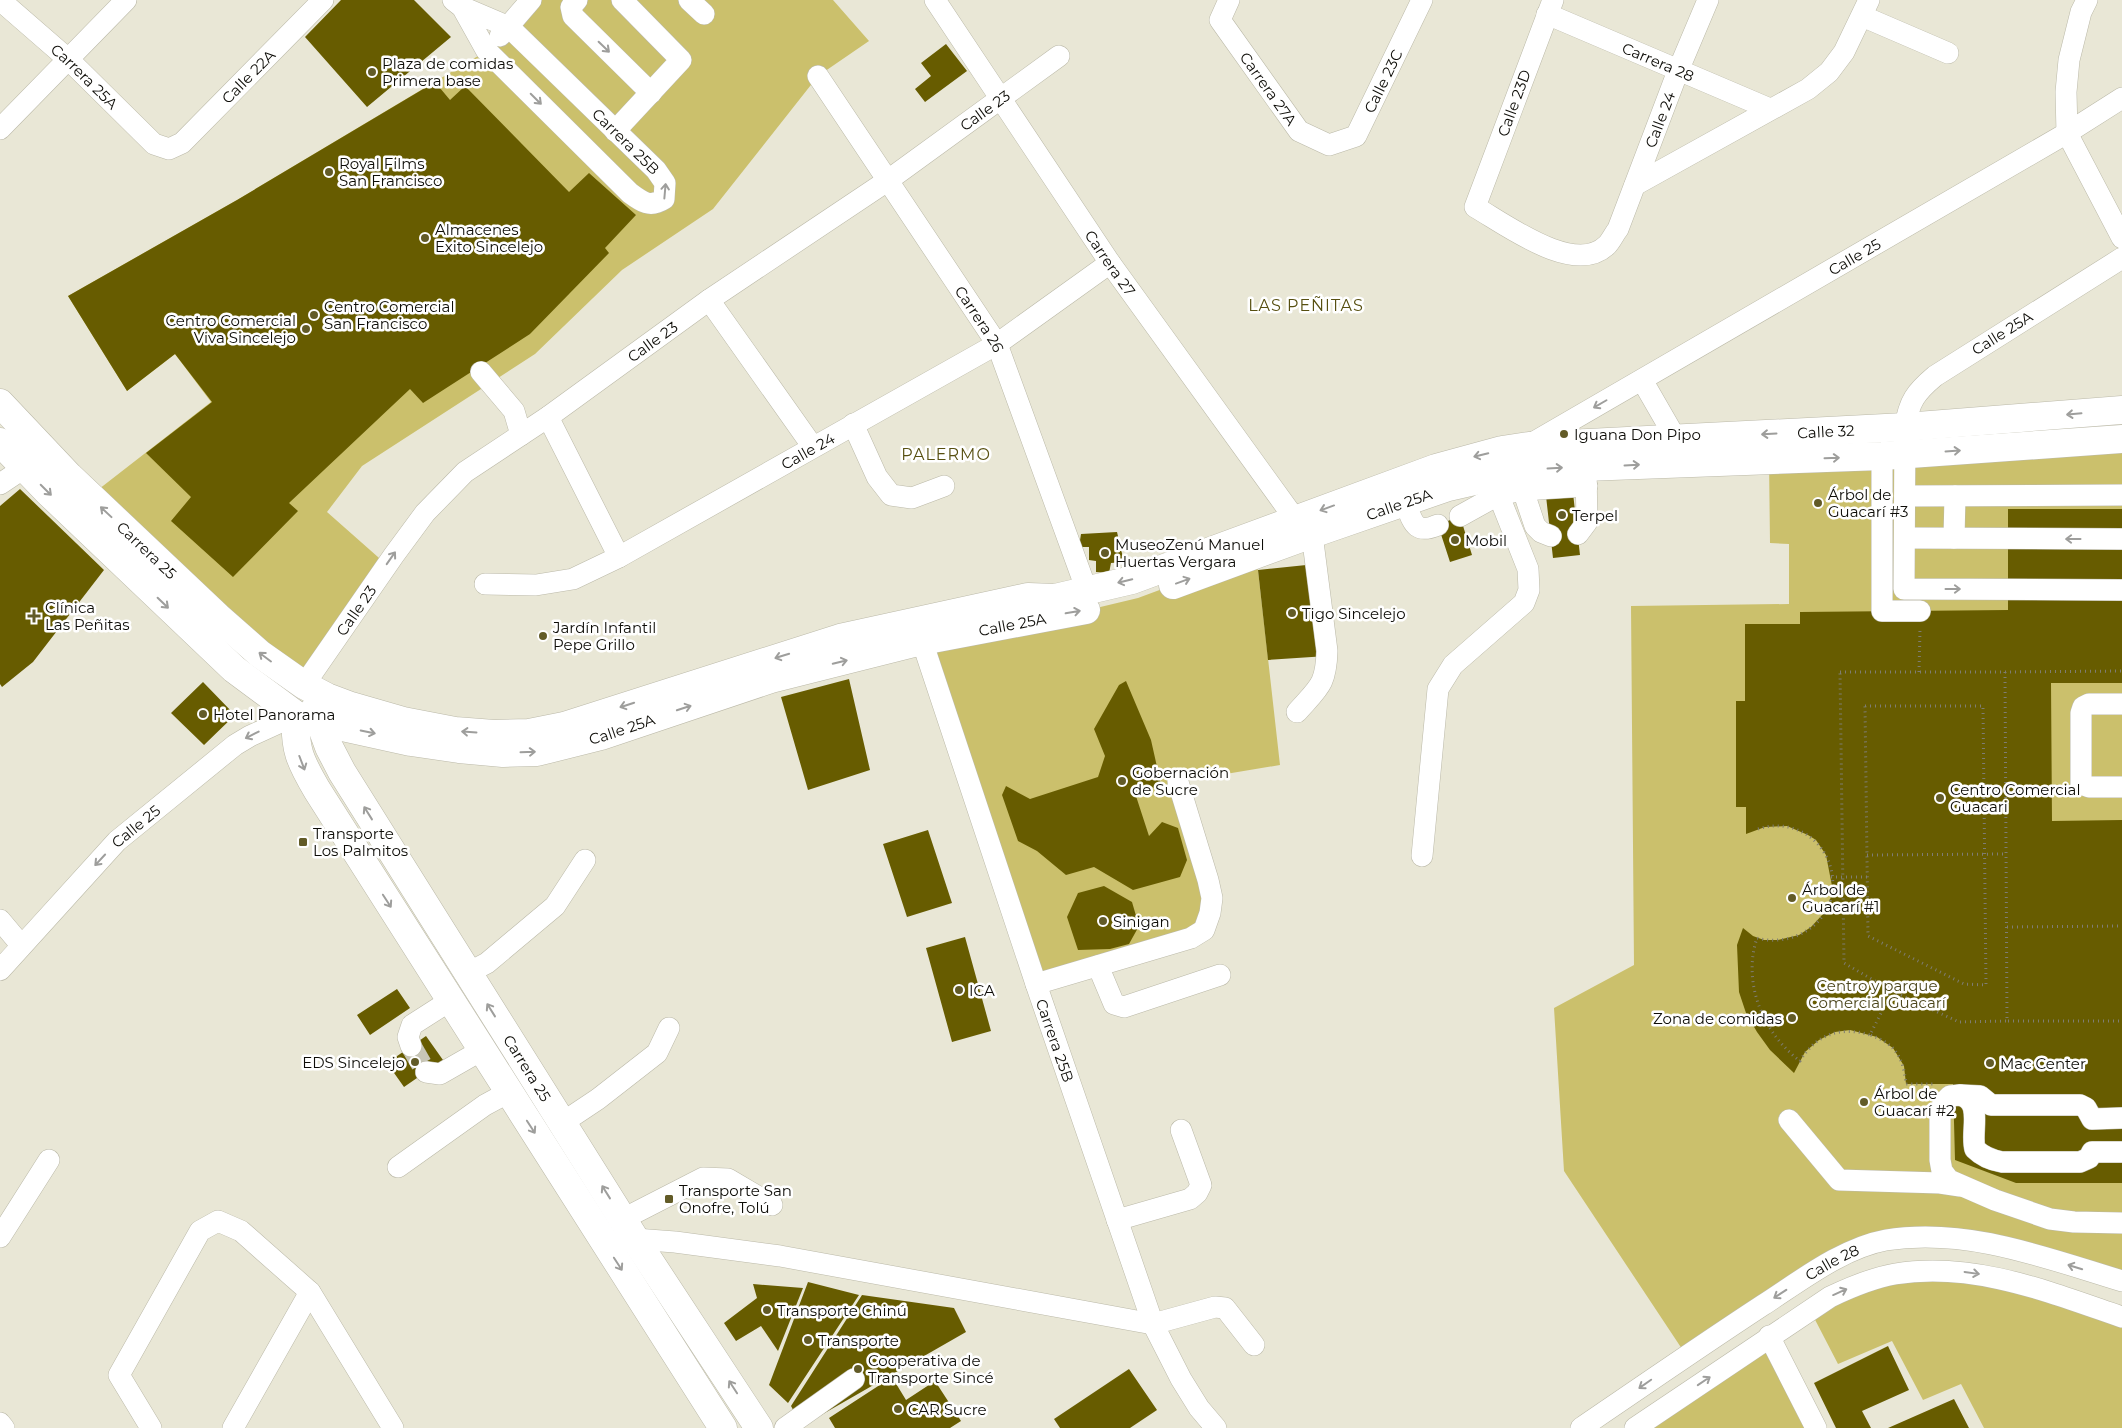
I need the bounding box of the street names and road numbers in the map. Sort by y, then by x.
street label: Carrera 28 [1619,38,1697,85]
street label: Carrera 25A [47,39,123,113]
street label: Calle 22A [217,45,279,107]
street label: Calle 23C [1359,46,1406,116]
street label: Carrera 27A [1236,48,1301,129]
street label: Calle 23D [1493,67,1535,139]
street label: Calle 23 [956,85,1013,135]
street label: Calle 24 [1640,89,1679,150]
street label: Carrera 25B [589,104,664,178]
street label: Carrera 27 [1081,226,1140,299]
street label: Calle 25 [1825,234,1884,279]
street label: Carrera 26 [951,282,1009,355]
street label: Calle 25A [1968,307,2036,359]
street label: Calle 23 [623,317,681,366]
street label: Calle 32 [1797,420,1855,442]
street label: Calle 24 [777,428,838,473]
street label: Calle 25A [1364,484,1434,524]
street label: Carrera 25 [113,517,181,583]
street label: Calle 23 [332,581,380,639]
street label: Calle 25A [977,608,1048,640]
street label: Calle 25A [587,709,657,748]
street label: Calle 25 [107,800,164,851]
street label: Carrera 25B [1032,996,1078,1084]
street label: Carrera 25 [500,1031,556,1105]
street label: Calle 28 [1801,1240,1862,1284]

